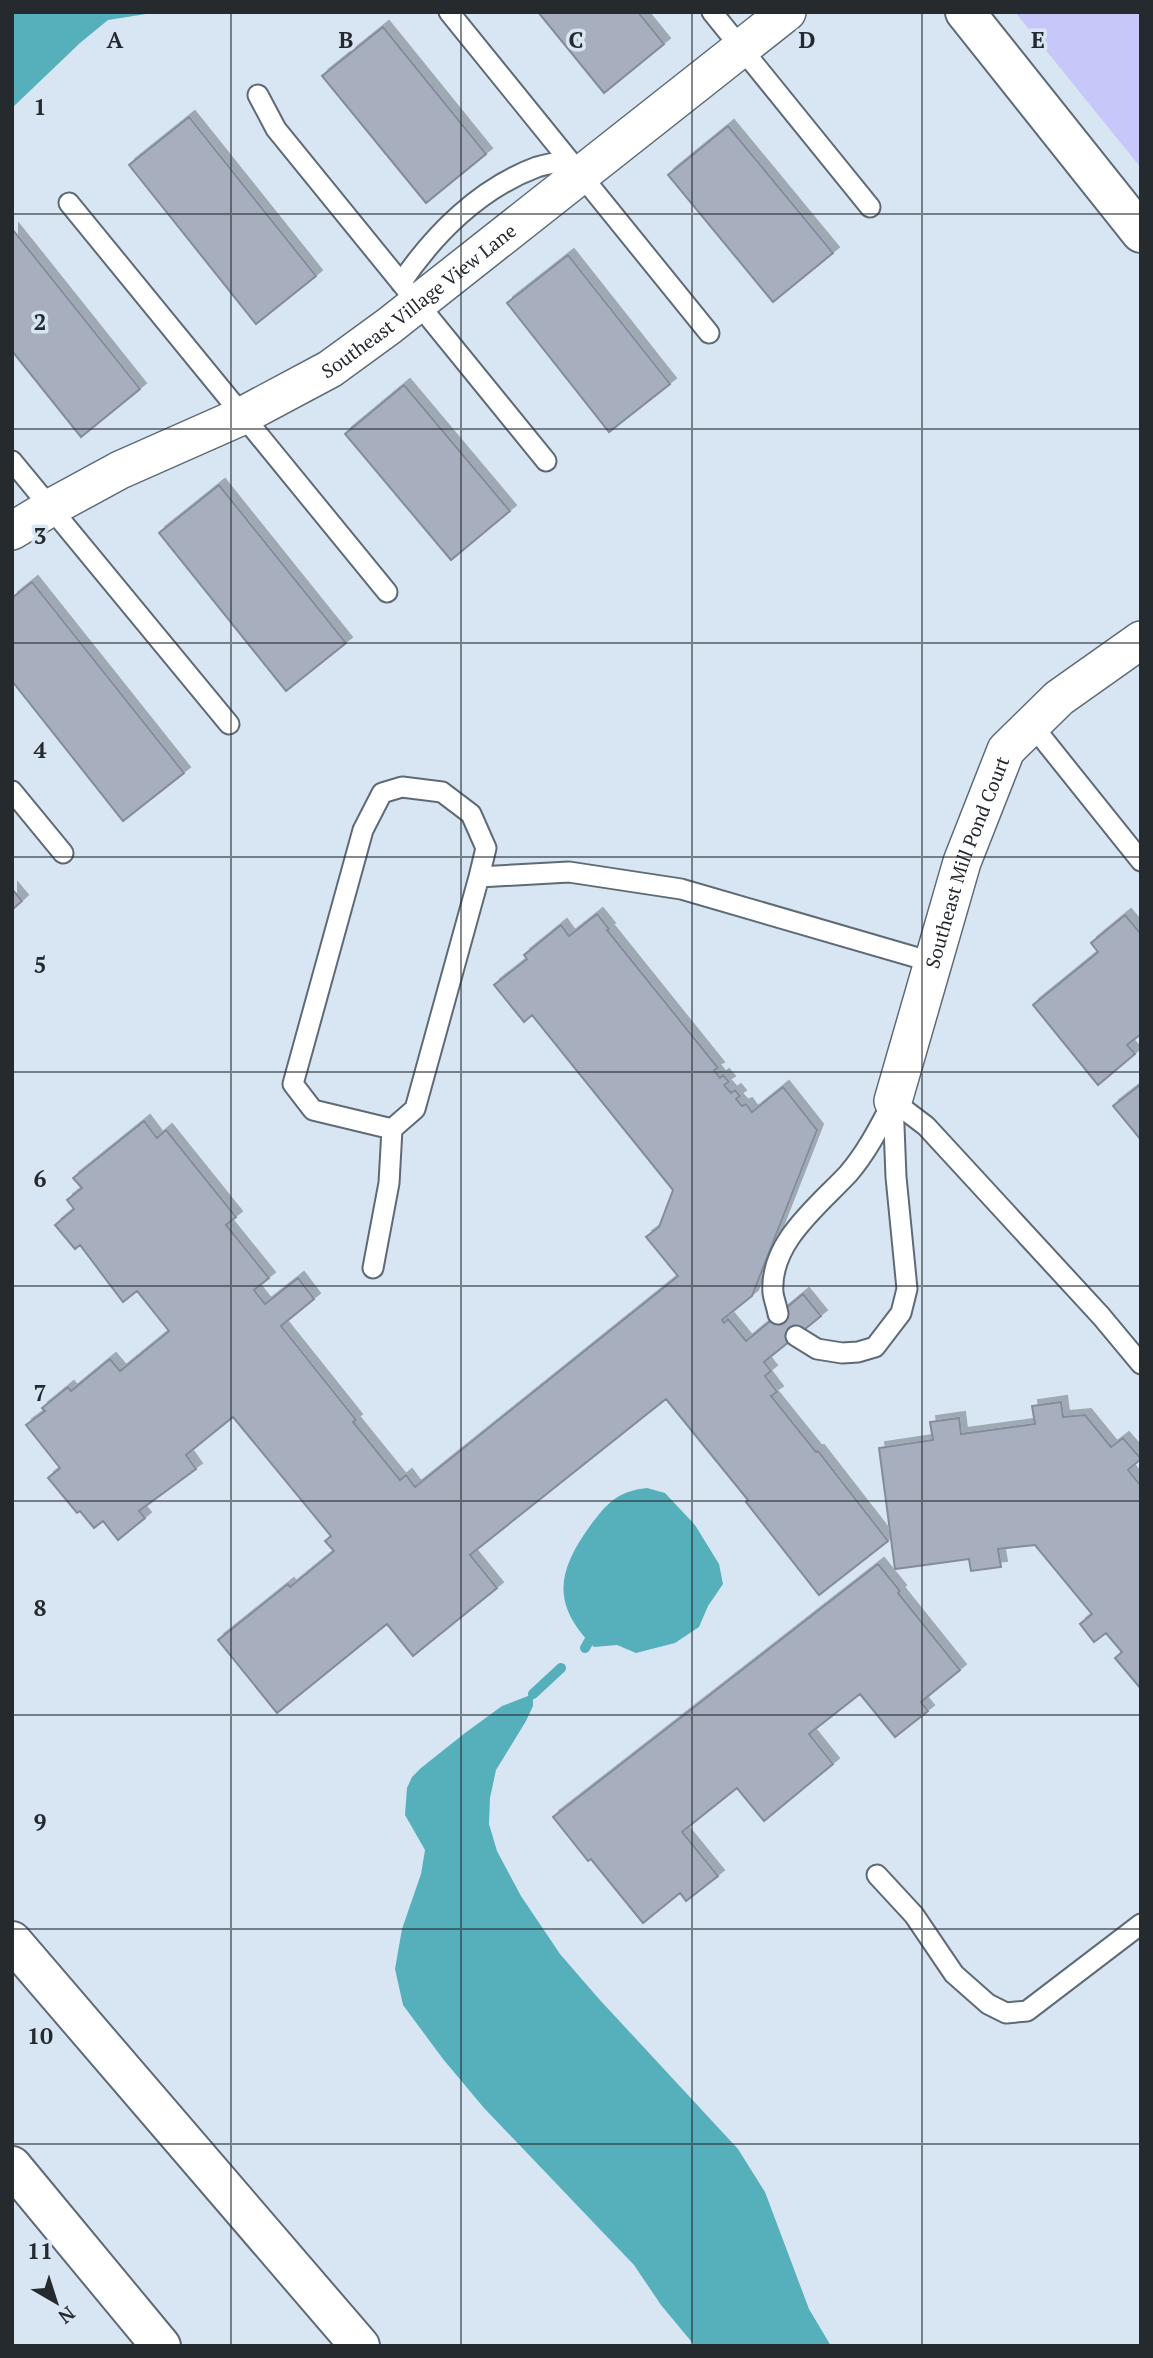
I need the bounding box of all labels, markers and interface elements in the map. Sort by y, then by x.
text: A [107,24,124,55]
text: B [339,24,354,55]
text: C [569,24,584,55]
text: D [799,24,816,55]
text: E [1031,24,1045,55]
text: 1 [34,91,47,122]
street label: Southeast Village View Lane [317,218,521,383]
text: 2 [34,306,47,337]
text: 3 [34,520,47,551]
text: 4 [34,734,47,765]
street label: Southeast Mill Pond Court [919,753,1014,971]
text: 5 [34,949,47,980]
text: 6 [34,1163,47,1194]
text: 7 [34,1377,47,1408]
text: 8 [34,1592,47,1623]
text: 9 [34,1806,47,1837]
text: 10 [27,2020,53,2051]
text: 11 [27,2235,53,2266]
north arrow [21,2267,91,2337]
text: N [53,2301,80,2330]

